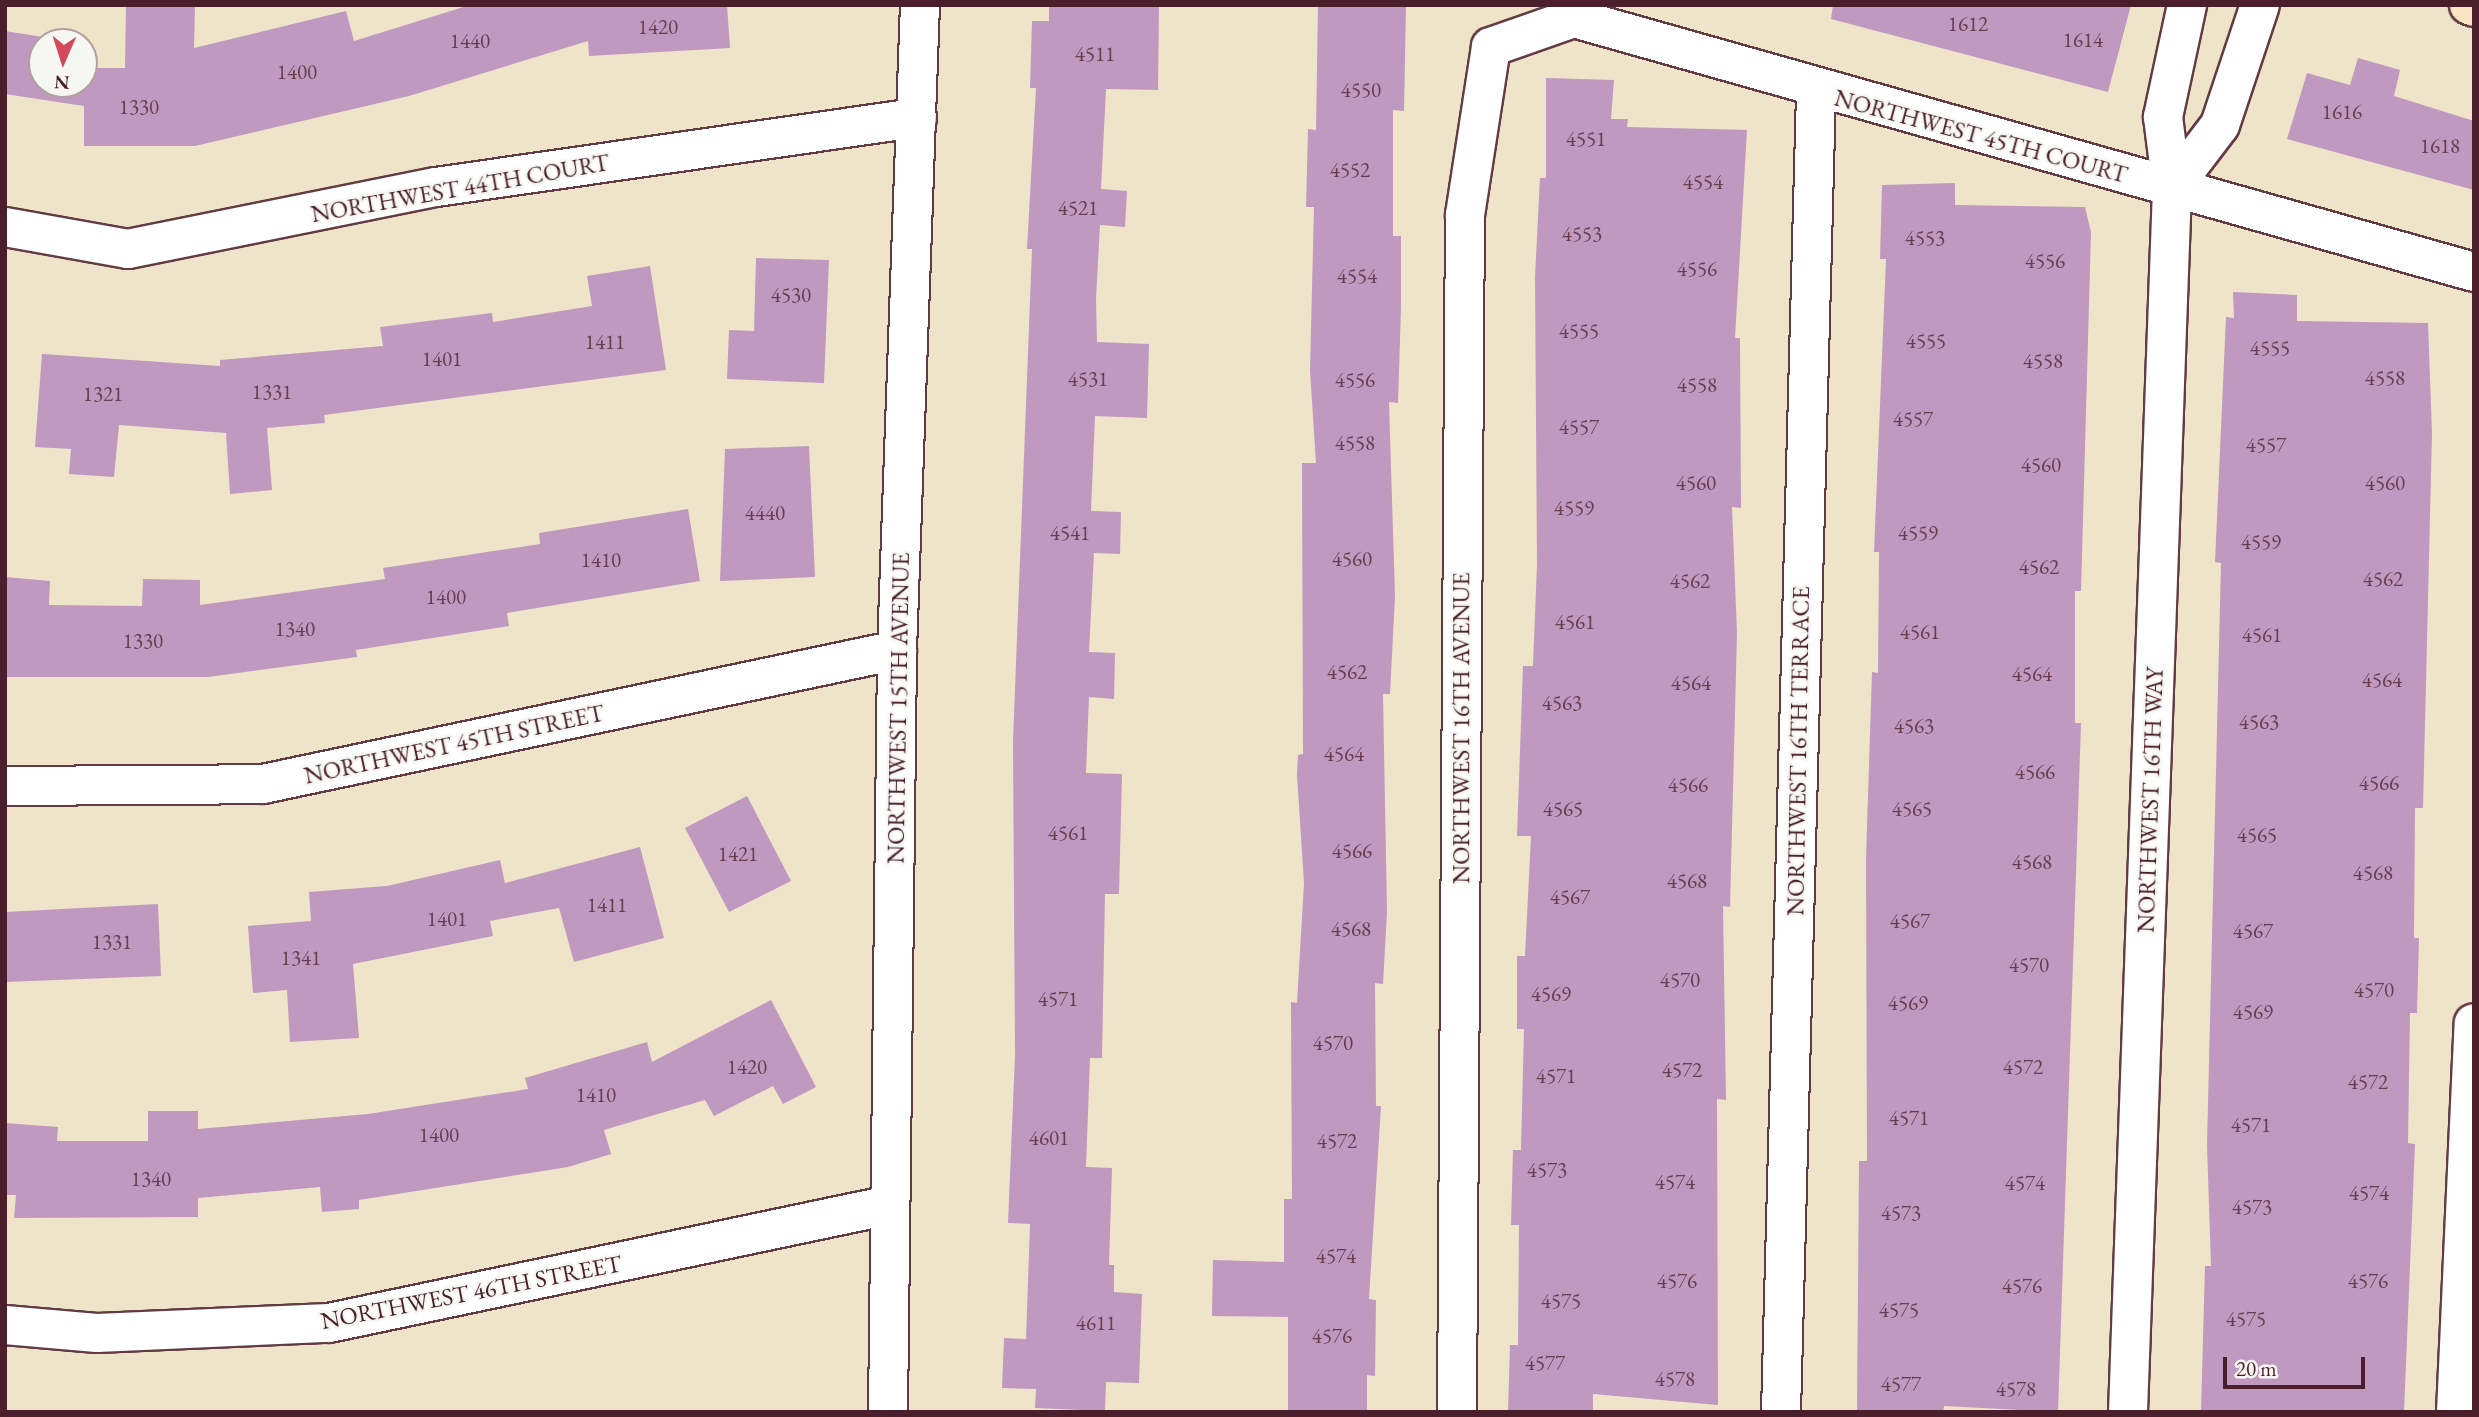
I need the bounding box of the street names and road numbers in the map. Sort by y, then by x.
street label: NORTHWEST 45TH COURT [1831,83,2131,189]
street label: NORTHWEST 44TH COURT [309,148,611,228]
street label: NORTHWEST 15TH AVENUE [881,552,915,864]
street label: NORTHWEST 16TH AVENUE [1447,572,1475,884]
street label: NORTHWEST 16TH TERRACE [1781,586,1815,916]
street label: NORTHWEST 16TH WAY [2131,667,2169,933]
street label: NORTHWEST 45TH STREET [301,698,607,790]
street label: NORTHWEST 46TH STREET [318,1249,624,1335]

